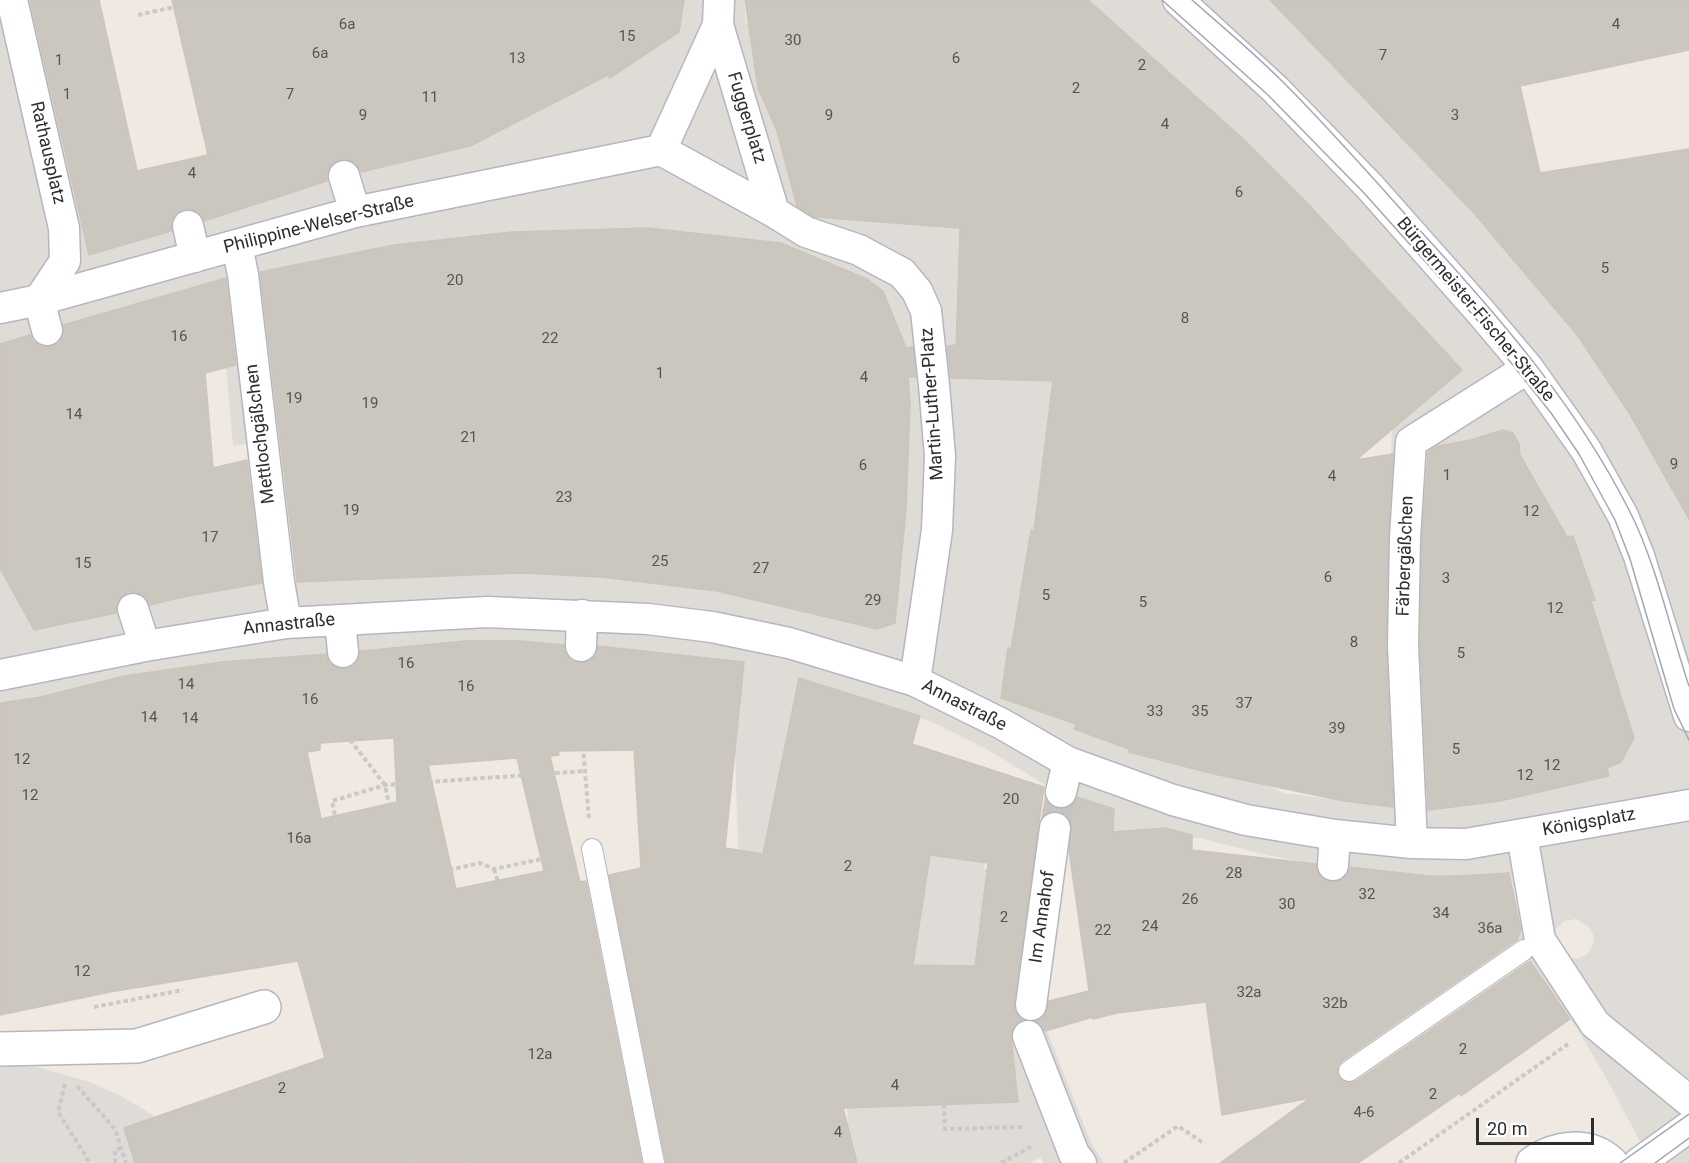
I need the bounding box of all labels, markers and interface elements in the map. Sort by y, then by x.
house number: 6a [339,16,355,34]
house number: 4 [1612,16,1620,34]
house number: 15 [619,28,635,46]
house number: 30 [785,32,801,50]
house number: 6a [312,45,328,63]
house number: 7 [1379,47,1387,65]
house number: 13 [509,50,525,68]
house number: 6 [952,50,960,68]
house number: 1 [55,52,63,70]
house number: 2 [1138,57,1146,75]
street label: Fuggerplatz [722,70,770,166]
house number: 2 [1072,80,1080,98]
house number: 1 [63,86,71,104]
house number: 7 [286,86,294,104]
house number: 11 [422,89,438,107]
street label: Rathausplatz [25,100,69,206]
house number: 9 [359,107,367,125]
house number: 9 [825,107,833,125]
house number: 3 [1451,107,1459,125]
house number: 4 [1161,116,1169,134]
house number: 4 [188,165,196,183]
house number: 6 [1235,184,1243,202]
street label: Philippine-Welser-Straße [222,191,416,259]
street label: Bürgermeister-Fischer-Straße [1391,213,1559,407]
house number: 5 [1601,260,1609,278]
house number: 20 [447,272,463,290]
house number: 8 [1181,310,1189,328]
street label: Martin-Luther-Platz [917,327,949,481]
house number: 16 [171,328,187,346]
house number: 22 [542,330,558,348]
street label: Mettlochgäßchen [242,363,280,505]
house number: 1 [656,365,664,383]
house number: 4 [860,369,868,387]
house number: 19 [286,390,302,408]
house number: 19 [362,395,378,413]
house number: 14 [66,406,82,424]
house number: 21 [461,429,477,447]
house number: 9 [1670,456,1678,474]
house number: 6 [859,457,867,475]
house number: 1 [1443,467,1451,485]
house number: 4 [1328,468,1336,486]
house number: 23 [556,489,572,507]
street label: Färbergäßchen [1393,495,1419,617]
house number: 19 [343,502,359,520]
house number: 12 [1523,503,1539,521]
house number: 17 [202,529,218,547]
house number: 25 [652,553,668,571]
house number: 15 [75,555,91,573]
house number: 27 [753,560,769,578]
house number: 6 [1324,569,1332,587]
house number: 3 [1442,570,1450,588]
house number: 5 [1042,587,1050,605]
house number: 29 [865,592,881,610]
house number: 5 [1139,594,1147,612]
house number: 12 [1547,600,1563,618]
street label: Annastraße [242,609,336,641]
house number: 8 [1350,634,1358,652]
house number: 5 [1457,645,1465,663]
house number: 16 [398,655,414,673]
street label: Annastraße [918,675,1010,737]
house number: 14 [178,676,194,694]
house number: 16 [458,678,474,696]
house number: 16 [302,691,318,709]
house number: 37 [1236,695,1252,713]
house number: 33 [1147,703,1163,721]
house number: 35 [1192,703,1208,721]
house number: 14 [141,709,157,727]
house number: 14 [182,710,198,728]
house number: 39 [1329,720,1345,738]
house number: 5 [1452,741,1460,759]
house number: 12 [14,751,30,769]
house number: 12 [1544,757,1560,775]
house number: 12 [1517,767,1533,785]
house number: 12 [22,787,38,805]
house number: 20 [1003,791,1019,809]
street label: Königsplatz [1541,804,1637,842]
house number: 16a [286,830,312,848]
house number: 2 [844,858,852,876]
house number: 28 [1226,865,1242,883]
street label: Im Annahof [1026,869,1060,965]
house number: 32 [1359,886,1375,904]
house number: 26 [1182,891,1198,909]
house number: 30 [1279,896,1295,914]
house number: 34 [1433,905,1449,923]
house number: 2 [1000,909,1008,927]
house number: 24 [1142,918,1158,936]
house number: 36a [1477,920,1503,938]
house number: 22 [1095,922,1111,940]
house number: 12 [74,963,90,981]
house number: 32a [1236,984,1262,1002]
house number: 32b [1322,995,1348,1013]
house number: 2 [1459,1041,1467,1059]
house number: 12a [527,1046,553,1064]
house number: 4 [891,1077,899,1095]
house number: 2 [278,1080,286,1098]
house number: 2 [1429,1086,1437,1104]
house number: 4-6 [1353,1104,1375,1122]
scale bar [1479,1106,1598,1144]
text: 20 m [1487,1118,1527,1139]
house number: 4 [834,1124,842,1142]

